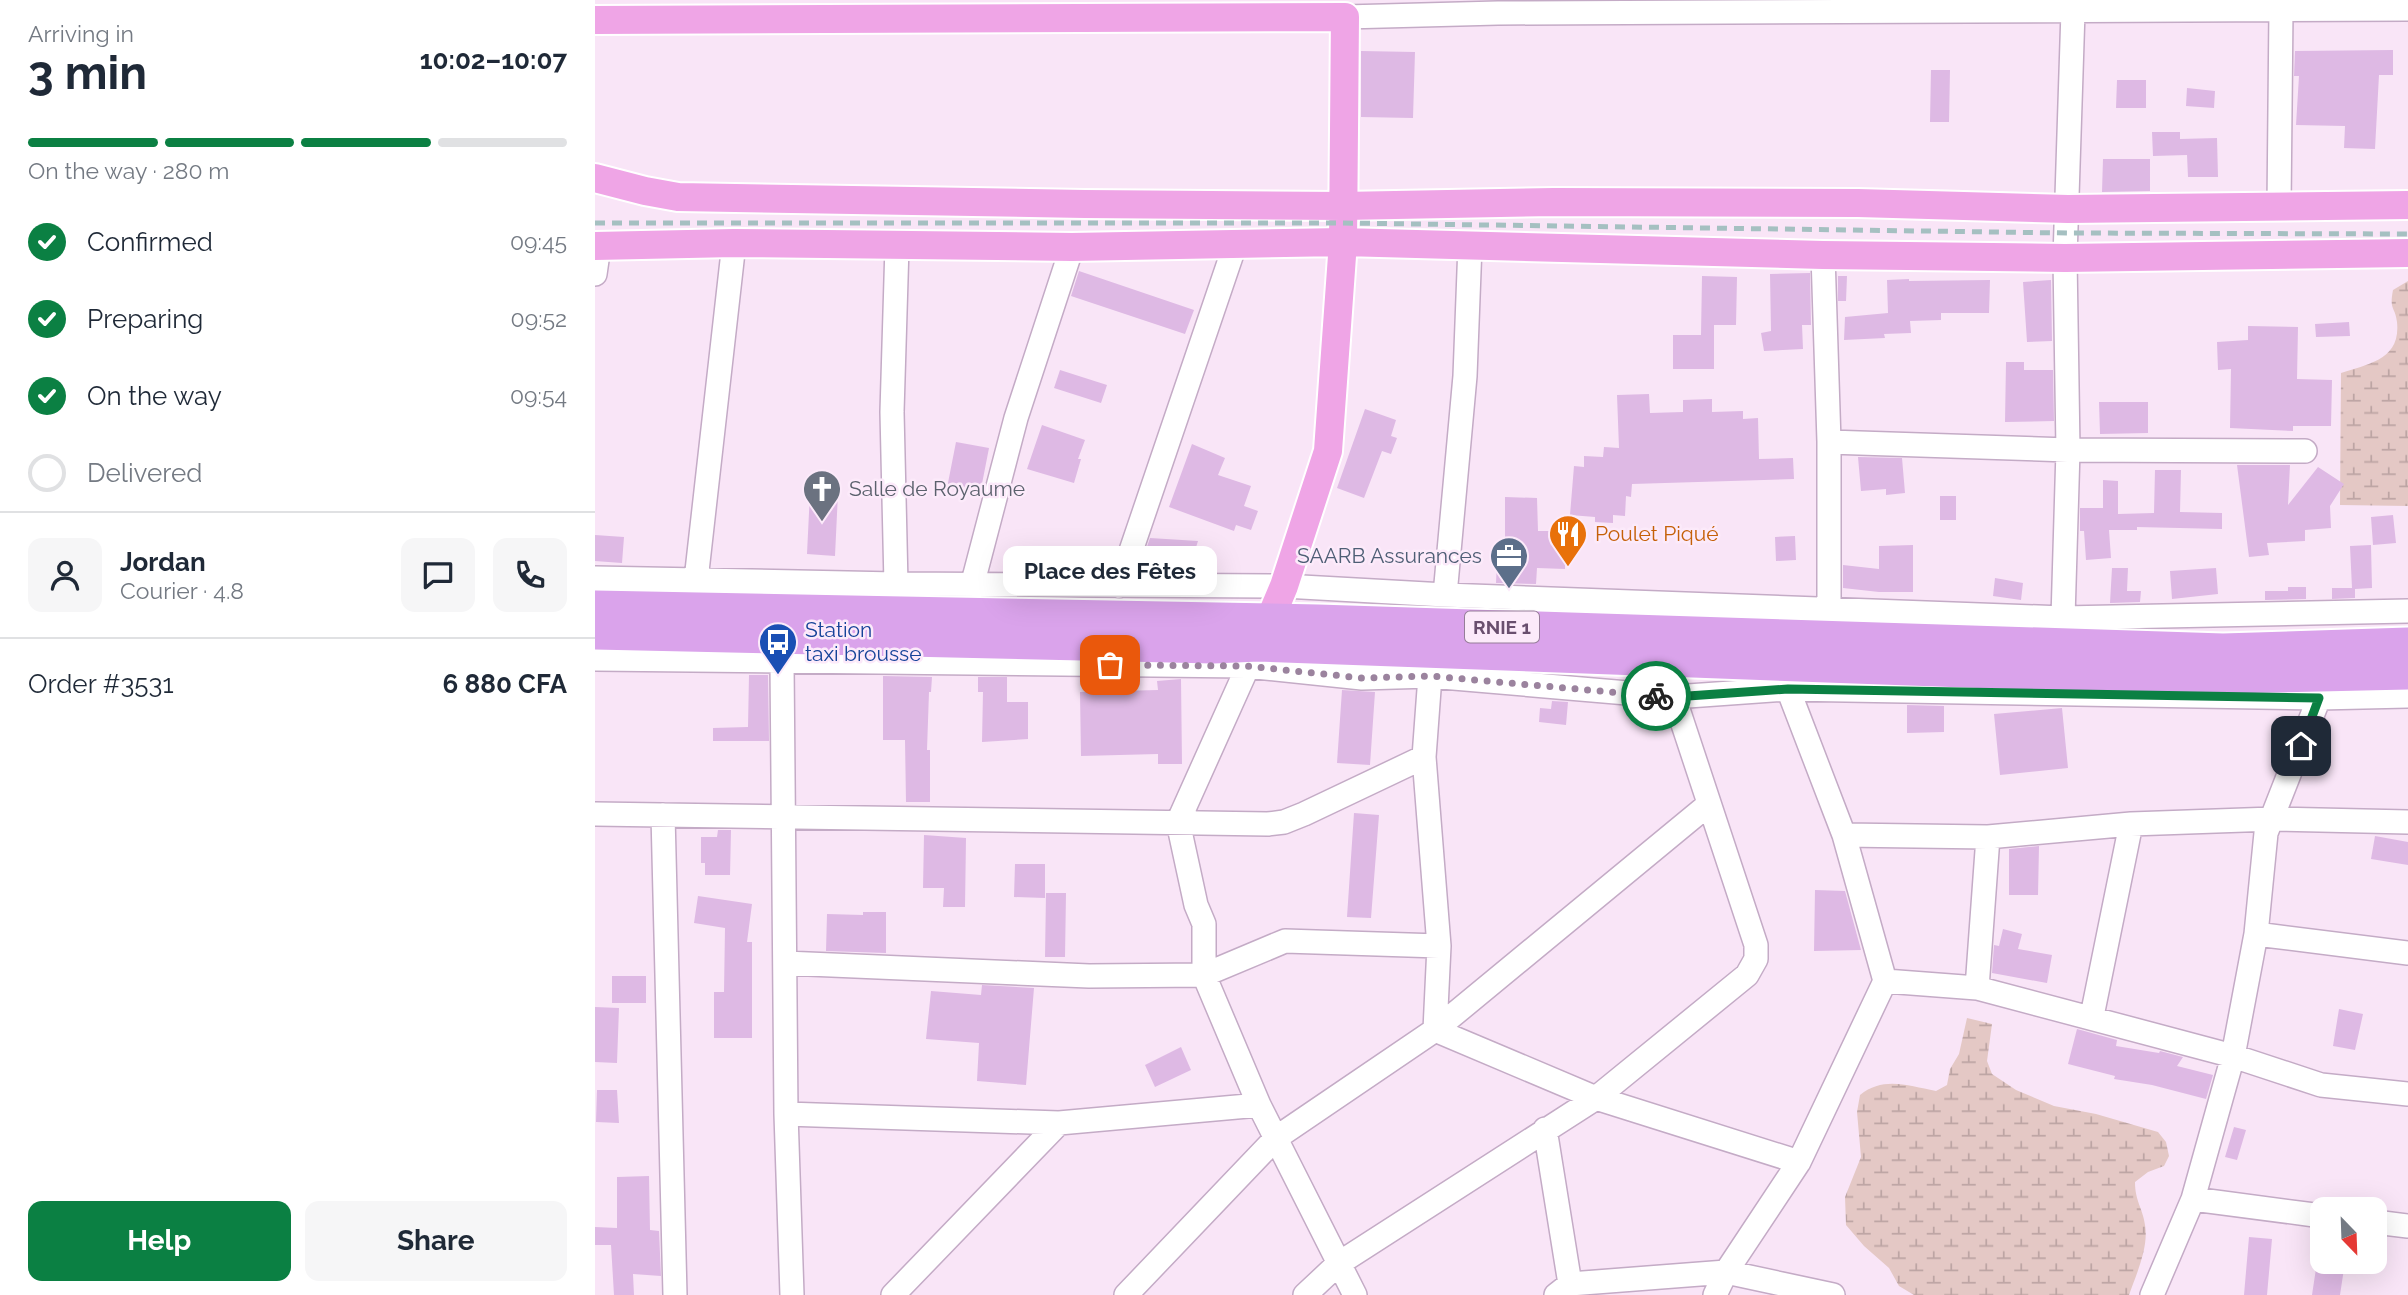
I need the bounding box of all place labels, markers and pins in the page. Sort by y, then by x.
church icon: Salle de Royaume [801,468,843,523]
place label: Salle de Royaume [849,476,1025,501]
restaurant icon: Poulet Piqué [1547,513,1589,568]
place label: Poulet Piqué [1595,521,1719,546]
office icon: SAARB Assurances [1488,535,1530,590]
place label: SAARB Assurances [1297,543,1482,568]
callout: Place des Fêtes [1003,546,1217,595]
place label: Station taxi brousse [805,617,922,666]
bus stop icon: Station taxi brousse [757,621,799,676]
pin [1080,635,1140,695]
pin [2271,716,2331,776]

